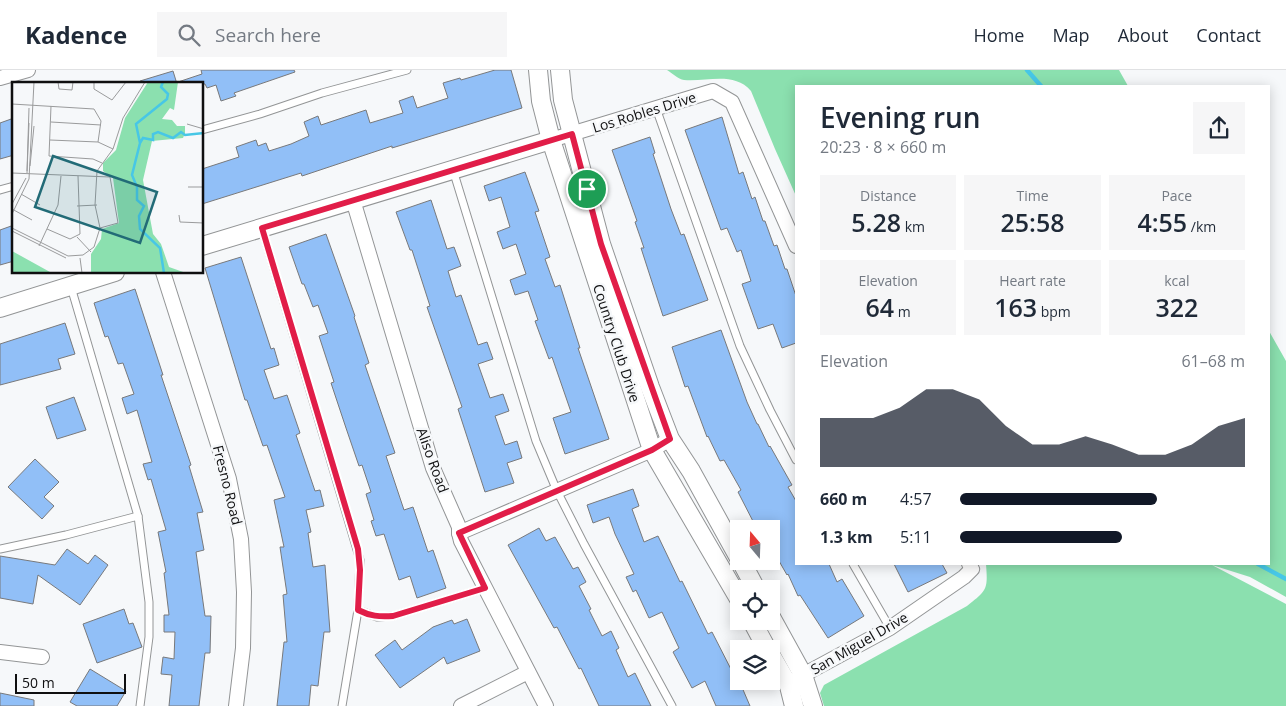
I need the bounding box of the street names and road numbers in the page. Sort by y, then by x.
street label: Los Robles Drive [590,87,698,137]
street label: Country Club Drive [589,281,645,405]
street label: Aliso Road [412,425,454,495]
street label: Fresno Road [209,443,247,527]
street label: San Miguel Drive [807,607,911,679]

